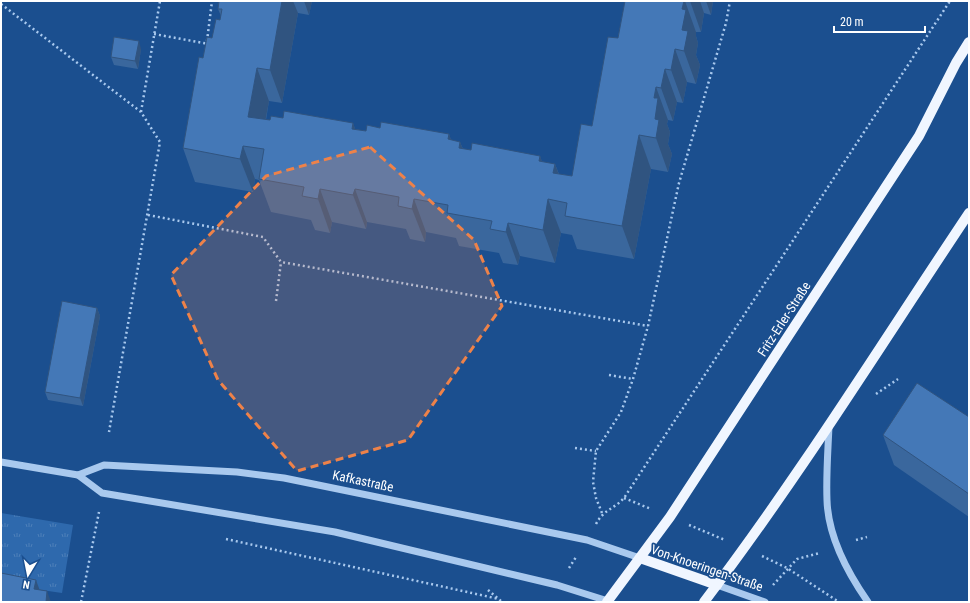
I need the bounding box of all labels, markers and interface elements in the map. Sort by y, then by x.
scale bar [834,8,925,34]
text: 20 m [840,15,864,29]
street label: Fritz-Erler-Straße [754,279,814,359]
street label: Kafkastraße [331,467,395,495]
street label: Von-Knoeringen-Straße [649,542,765,594]
north arrow [8,555,48,595]
text: N [22,577,31,591]

